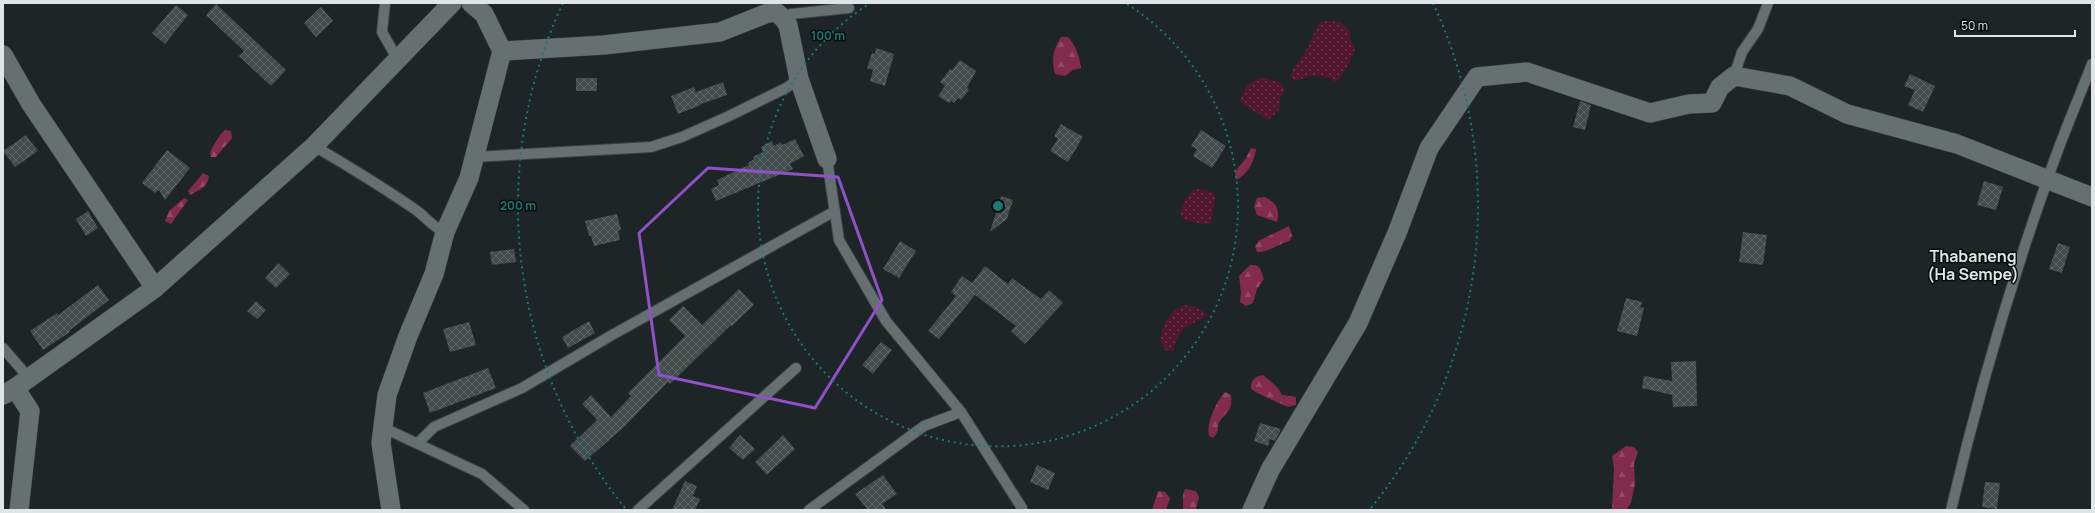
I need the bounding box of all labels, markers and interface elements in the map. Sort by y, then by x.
scale bar [1955,12,2075,38]
text: 50 m [1961,17,1988,34]
text: 100 m [811,27,845,44]
text: 200 m [500,197,536,214]
centre of rings [991,199,1005,213]
district label: Thabaneng (Ha Sempe) [1927,245,2019,285]

